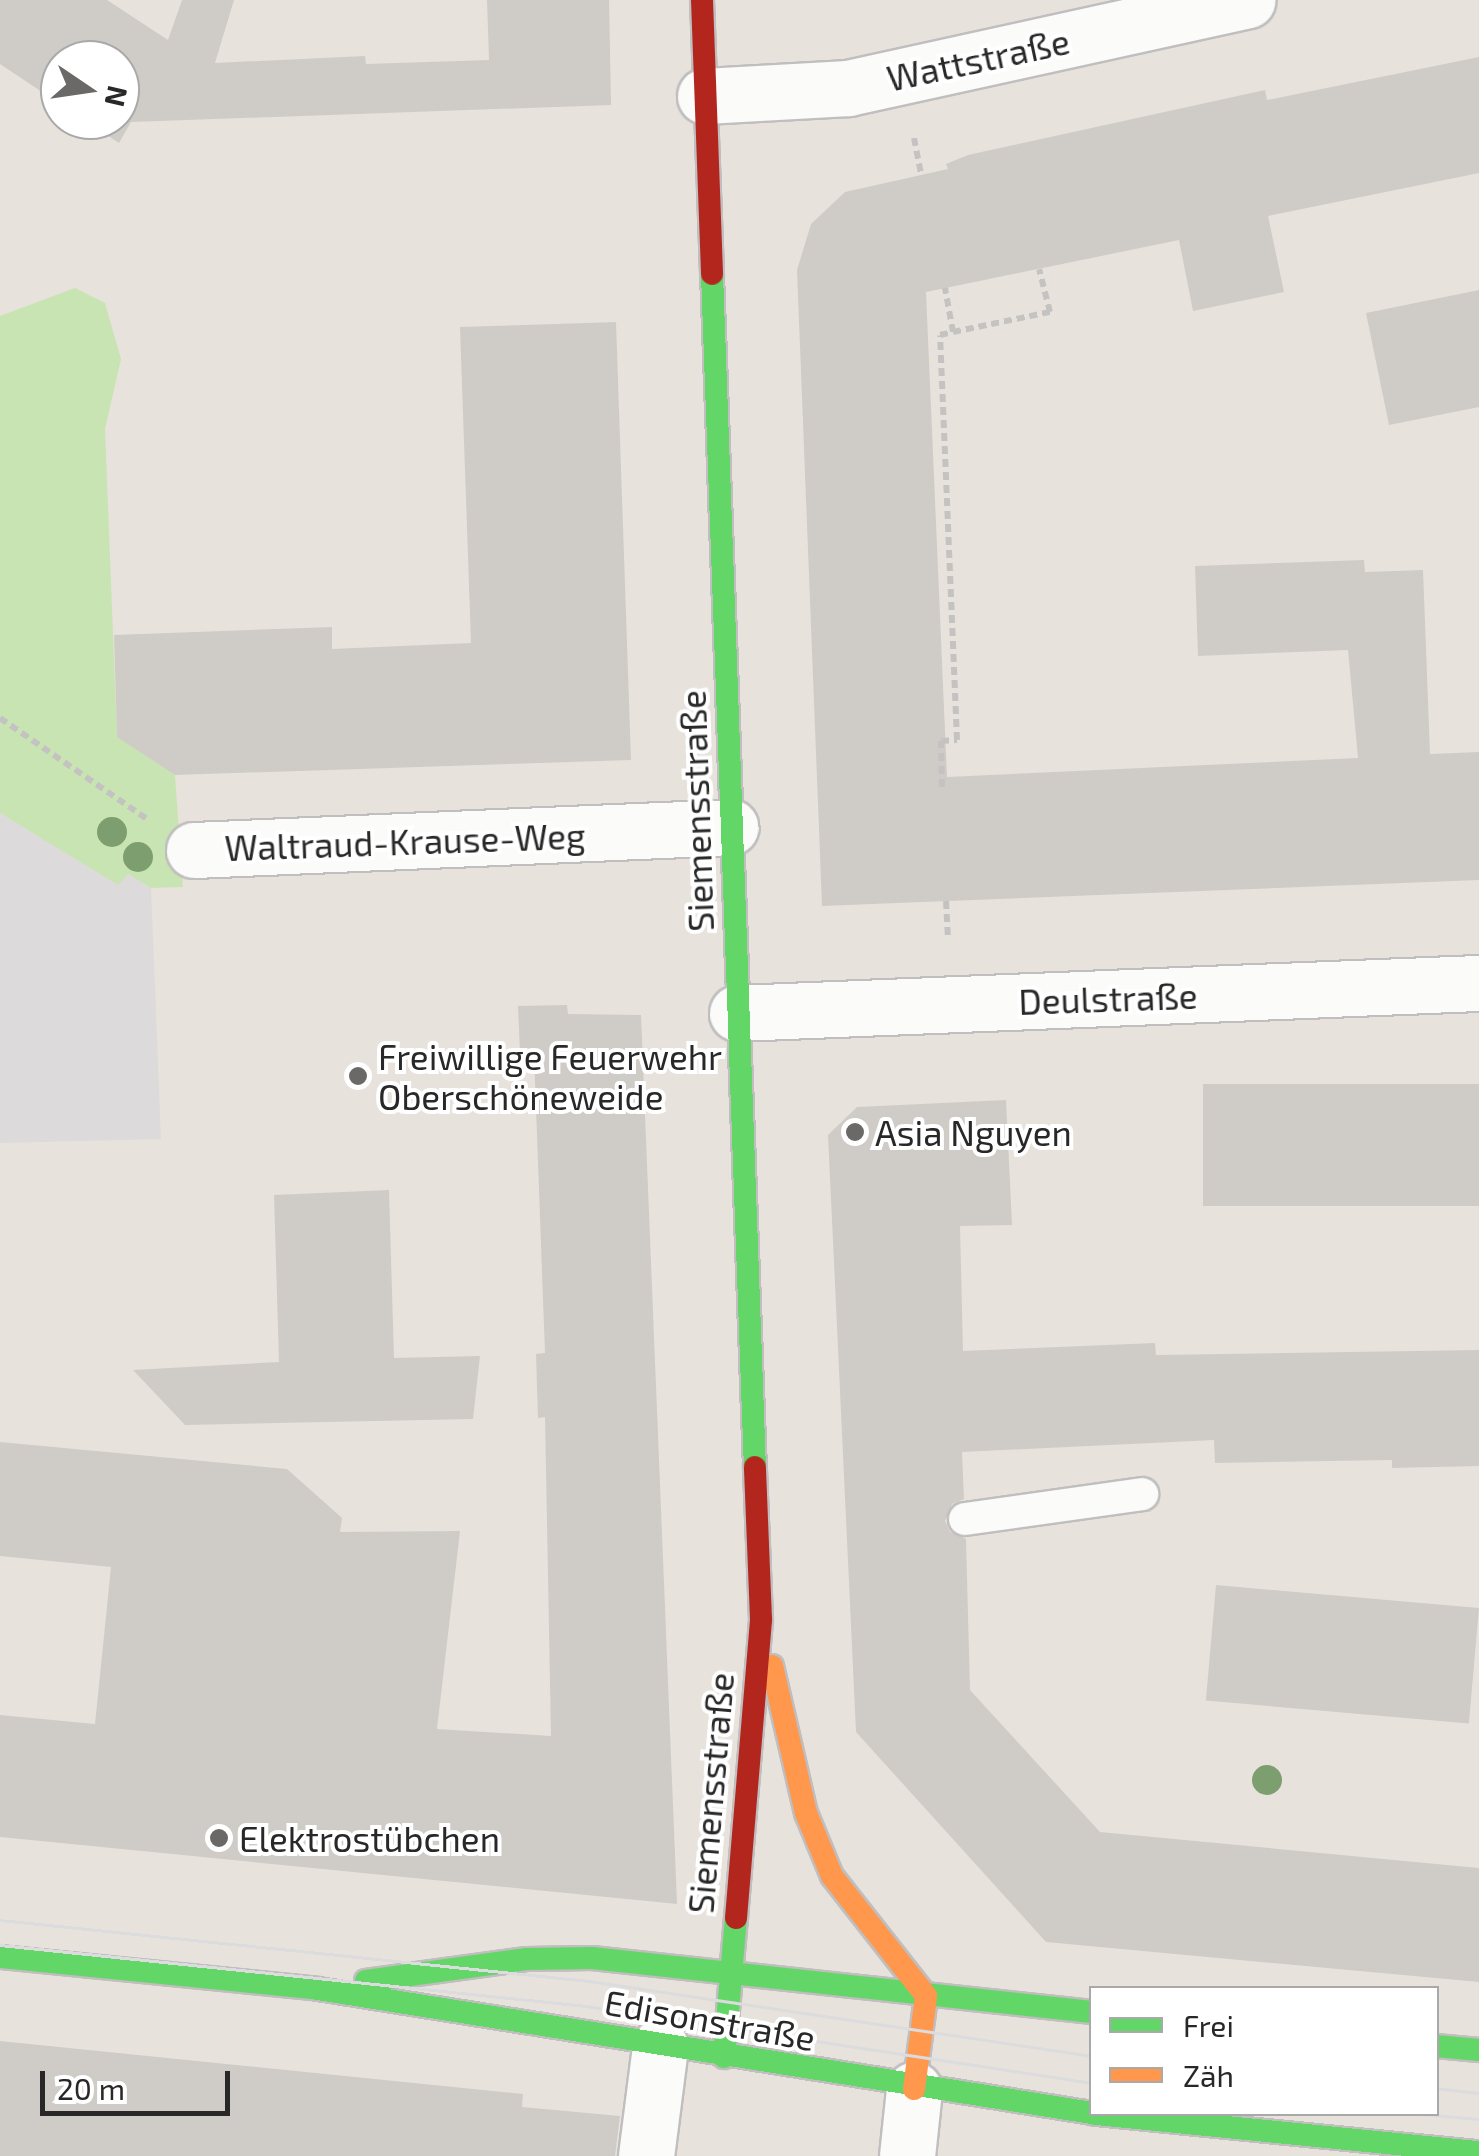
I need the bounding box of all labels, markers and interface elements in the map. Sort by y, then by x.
street label: Wattstraße [883,19,1073,99]
north arrow [40,40,140,140]
text: N [98,83,136,110]
street label: Siemensstraße [671,690,721,932]
street label: Waltraud-Krause-Weg [224,814,586,868]
street label: Deulstraße [1018,974,1198,1022]
place label: Freiwillige Feuerwehr Oberschöneweide [378,1035,722,1117]
marker: Freiwillige Feuerwehr Oberschöneweide [347,1065,369,1087]
place label: Asia Nguyen [875,1111,1072,1153]
marker: Asia Nguyen [844,1121,866,1143]
street label: Siemensstraße [679,1671,741,1915]
place label: Elektrostübchen [239,1817,500,1859]
marker: Elektrostübchen [208,1827,230,1849]
street label: Edisonstraße [601,1980,819,2058]
legend [1089,1986,1439,2116]
text: Frei [1183,2007,1234,2043]
scale bar [45,2051,235,2113]
text: Zäh [1183,2057,1234,2093]
text: 20 m [57,2070,125,2106]

